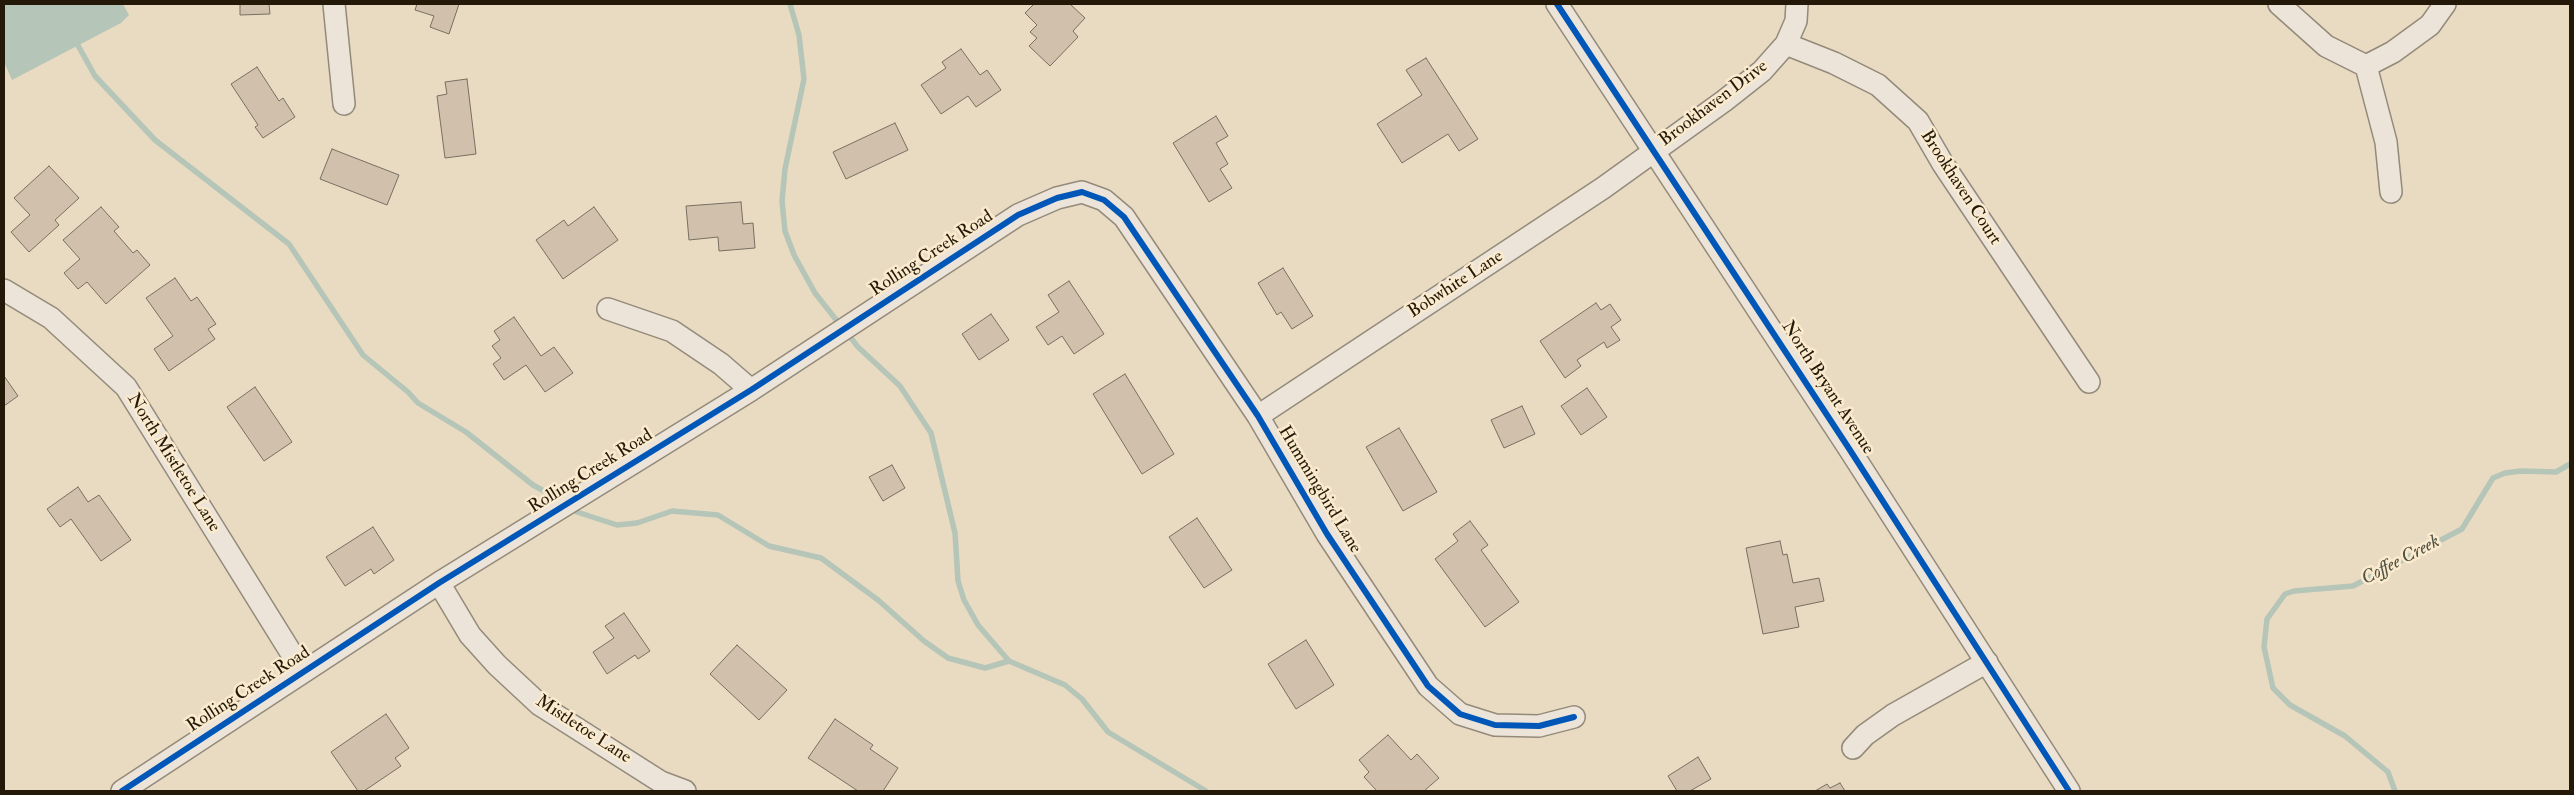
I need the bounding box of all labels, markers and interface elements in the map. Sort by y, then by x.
street label: Brookhaven Drive [1656,56,1772,152]
street label: Brookhaven Court [1915,127,2005,249]
street label: Rolling Creek Road [867,206,997,302]
street label: Bobwhite Lane [1405,246,1507,324]
street label: North Bryant Avenue [1776,317,1878,459]
street label: North Mistletoe Lane [122,390,224,536]
street label: Hummingbird Lane [1272,422,1366,558]
street label: Rolling Creek Road [525,425,657,519]
water label: Coffee Creek [2358,531,2444,591]
street label: Rolling Creek Road [184,642,314,738]
street label: Mistletoe Lane [531,691,635,769]

